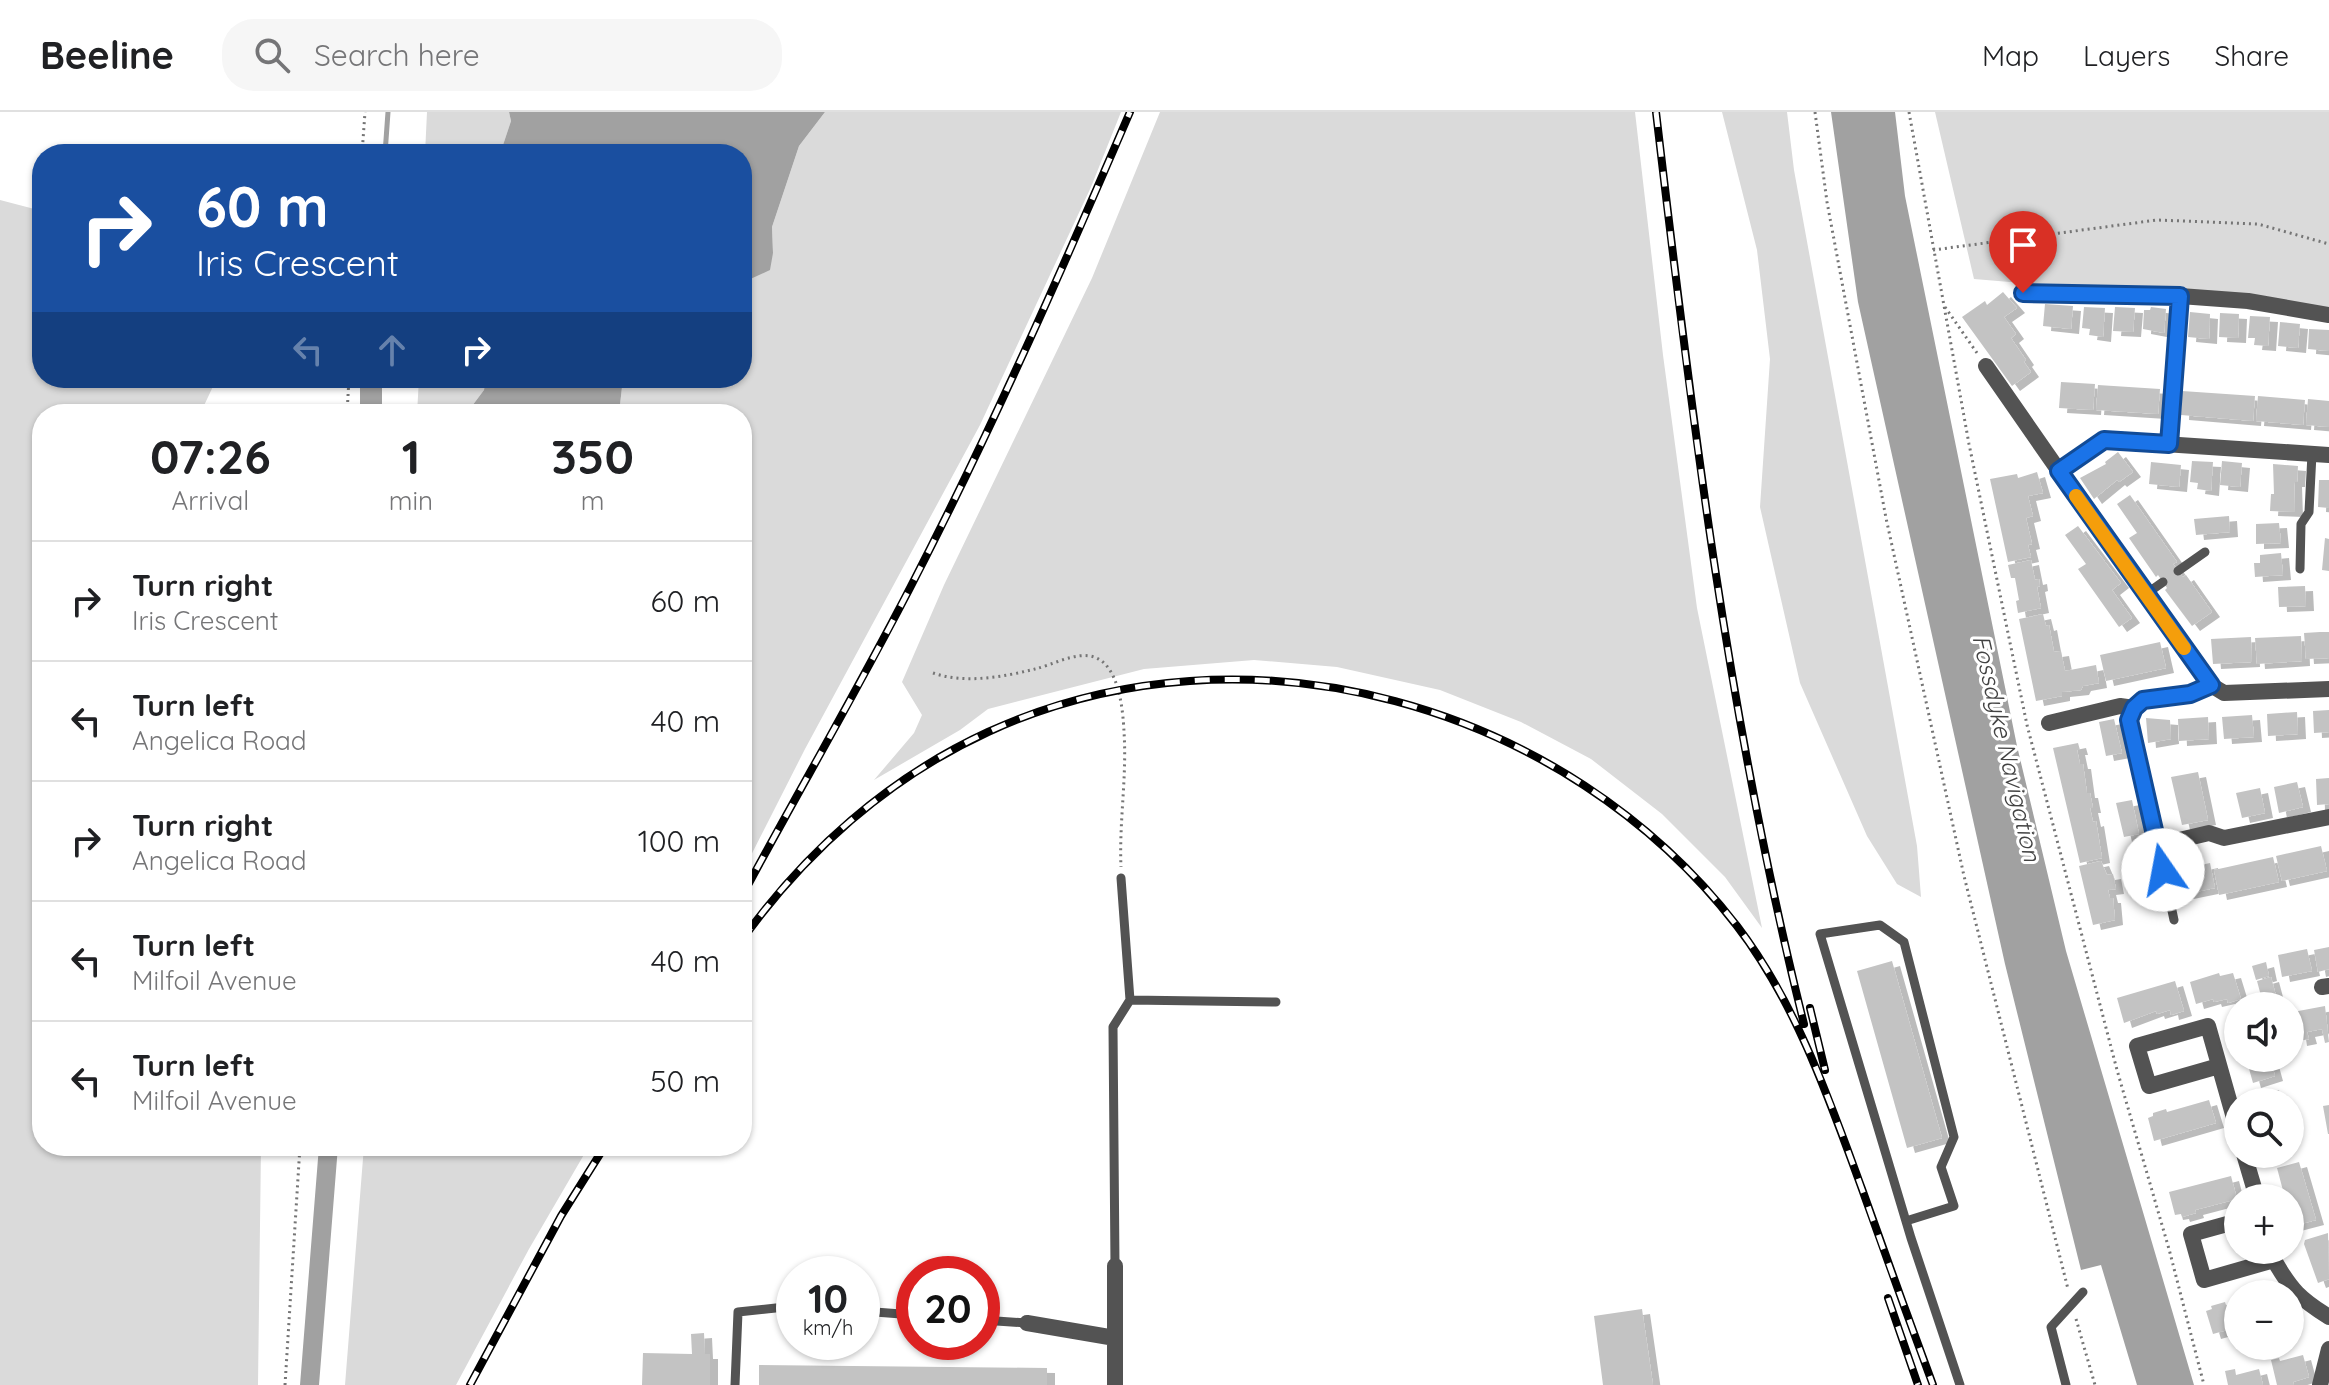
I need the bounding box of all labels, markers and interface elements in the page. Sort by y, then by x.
search box [222,19,782,91]
text: Beeline [40,31,174,79]
icon: search [250,33,294,77]
text: Search here [314,36,480,74]
text: Map [1982,38,2039,73]
text: Layers [2083,38,2170,73]
text: Share [2214,38,2289,73]
text: 60 m [196,171,329,241]
icon: right [64,176,168,280]
pin [1989,211,2057,293]
icon: arrive [2001,223,2045,267]
text: Iris Crescent [196,240,399,285]
icon: left [286,328,330,372]
icon: ahead [370,328,414,372]
icon: right [454,328,498,372]
text: 07:26 [150,426,271,486]
text: 1 [402,426,420,486]
text: 350 [551,426,634,486]
text: Arrival [171,484,249,517]
text: min [389,484,433,517]
text: m [581,484,604,517]
text: Turn right [132,566,273,604]
icon: right [64,579,108,623]
text: 60 m [650,582,720,620]
text: Iris Crescent [132,604,279,637]
water label: Fossdyke Navigation [1966,632,2048,865]
text: Turn left [132,686,255,724]
icon: left [64,699,108,743]
text: 40 m [651,702,720,740]
text: Angelica Road [132,724,307,757]
text: Turn right [132,806,273,844]
icon: right [64,819,108,863]
text: 100 m [638,822,720,860]
position arrow [2121,828,2205,912]
text: Angelica Road [132,844,307,877]
text: Turn left [132,926,255,964]
icon: left [64,939,108,983]
text: 40 m [651,942,720,980]
text: Milfoil Avenue [132,964,297,997]
map controls [2224,992,2304,1360]
button: sound [2224,992,2304,1072]
text: Turn left [132,1046,255,1084]
icon: left [64,1059,108,1103]
text: 50 m [650,1062,720,1100]
text: Milfoil Avenue [132,1084,297,1117]
button: search [2224,1088,2304,1168]
button: + [2224,1184,2304,1264]
speed limit sign: 20 [896,1256,1000,1360]
text: 10 [808,1273,848,1323]
button: − [2224,1280,2304,1360]
text: km/h [803,1315,853,1340]

